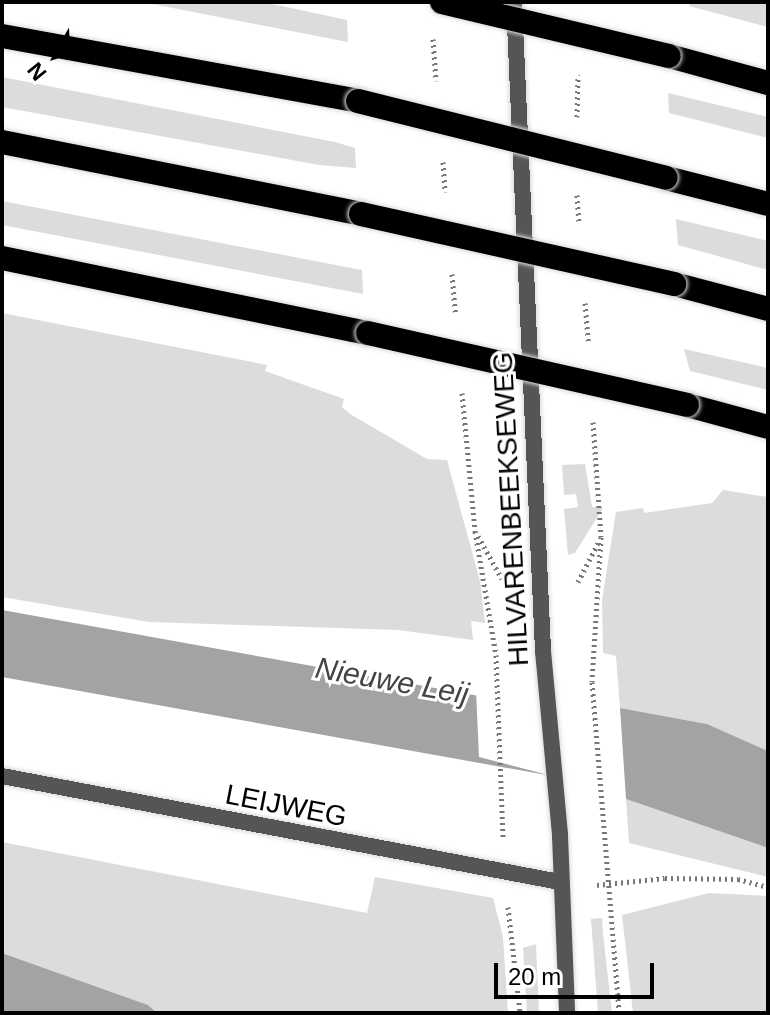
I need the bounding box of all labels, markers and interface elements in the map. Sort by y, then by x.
north arrow [16,16,96,96]
text: N [22,57,52,85]
street label: HILVARENBEEKSEWEG [486,351,536,667]
water label: Nieuwe Leij [313,650,471,712]
street label: LEIJWEG [222,778,350,834]
scale bar [498,947,658,997]
text: 20 m [508,963,561,990]

